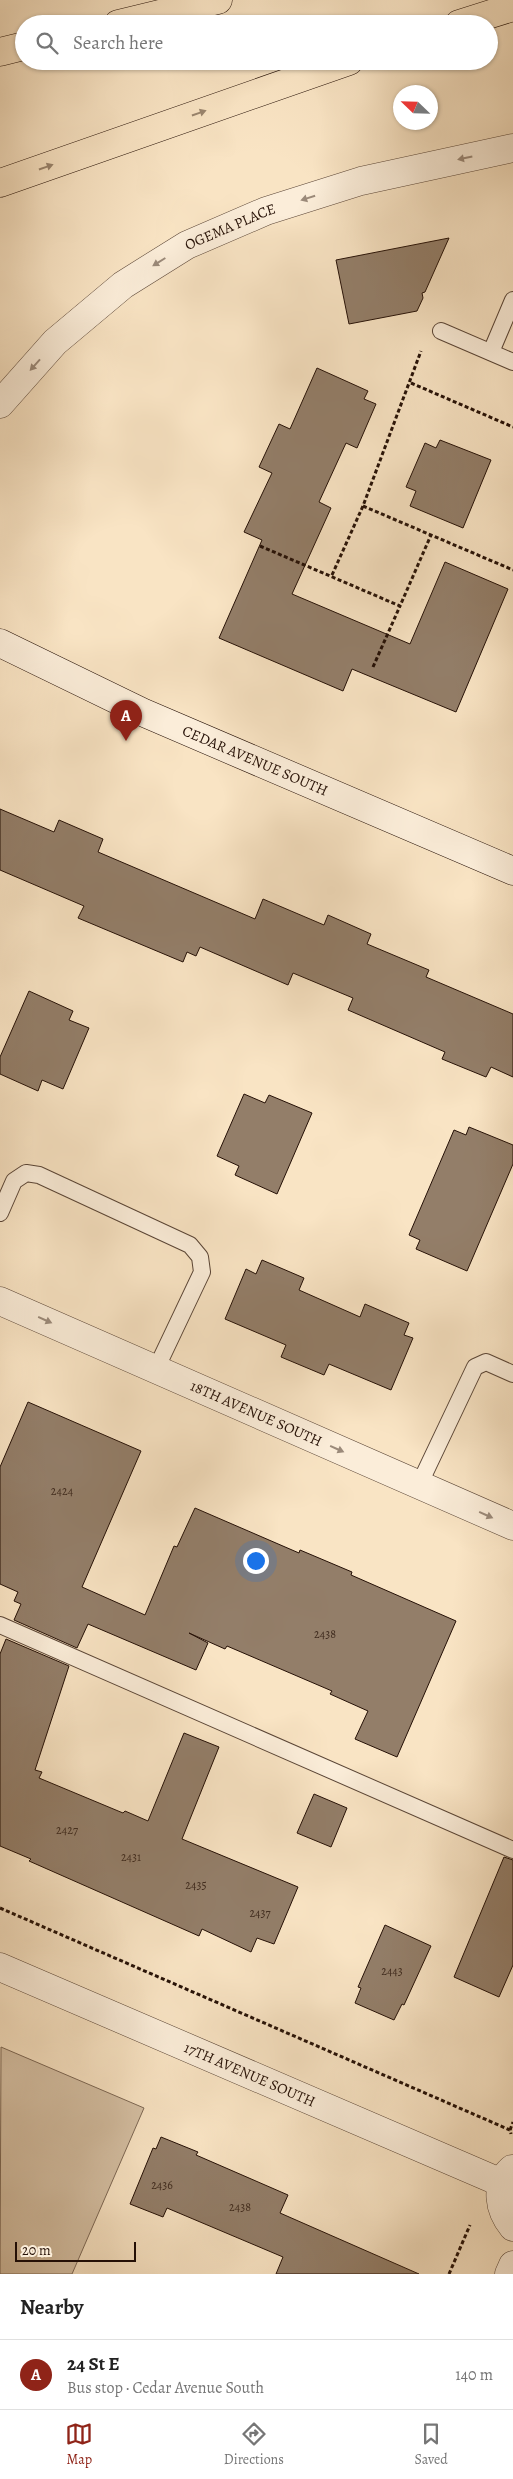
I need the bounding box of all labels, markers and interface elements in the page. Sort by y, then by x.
search box [15,15,498,70]
icon: search [33,29,61,57]
text: Search here [73,30,163,56]
north arrow [393,85,438,130]
one-way arrow [192,109,207,116]
one-way arrow [457,155,473,163]
one-way arrow [39,163,54,171]
one-way arrow [300,194,315,202]
street label: OGEMA PLACE [182,199,278,255]
one-way arrow [153,258,166,267]
one-way arrow [29,359,40,372]
pin: A [110,700,142,741]
street label: CEDAR AVENUE SOUTH [179,720,331,801]
one-way arrow [38,1317,52,1325]
street label: 18TH AVENUE SOUTH [187,1376,325,1451]
one-way arrow [330,1446,344,1454]
house number: 2424 [51,1483,74,1499]
one-way arrow [479,1511,493,1519]
your location [243,1548,269,1574]
house number: 2438 [314,1626,336,1642]
house number: 2427 [56,1822,79,1838]
house number: 2431 [121,1849,141,1865]
house number: 2435 [185,1877,207,1893]
house number: 2437 [249,1905,272,1921]
house number: 2443 [381,1963,403,1979]
street label: 17TH AVENUE SOUTH [181,2037,319,2112]
house number: 2436 [151,2177,173,2193]
house number: 2438 [229,2199,251,2215]
scale bar [15,2239,136,2262]
text: 20 m [22,2241,51,2260]
text: Nearby [20,2293,83,2321]
text: 24 St E [67,2351,120,2377]
text: A [31,2364,41,2386]
text: 140 m [455,2364,493,2386]
text: Bus stop · Cedar Avenue South [67,2377,264,2399]
tab: Map [65,2420,93,2469]
tab: Directions [224,2420,284,2469]
tab: Saved [415,2420,448,2469]

